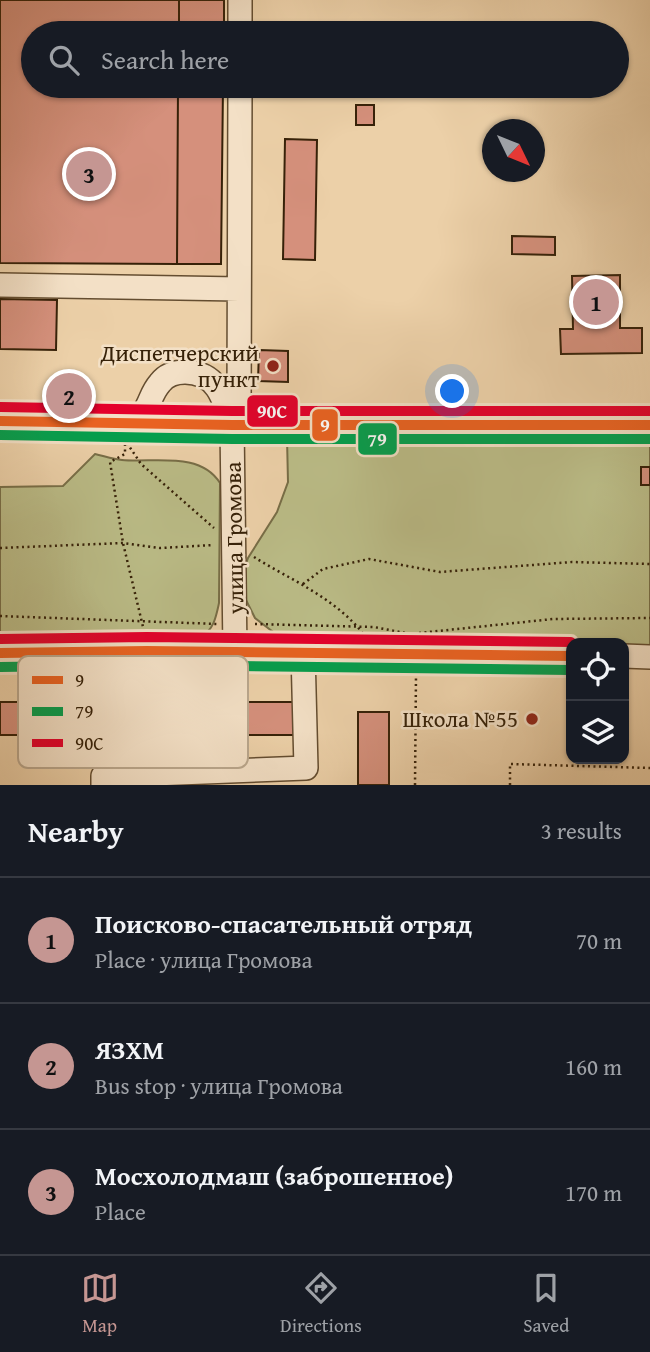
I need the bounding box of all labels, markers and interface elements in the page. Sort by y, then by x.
search box [21,21,629,98]
text: Search here [101,40,229,79]
icon: search [45,41,83,79]
north arrow [482,119,545,182]
pin: 3 [66,148,112,200]
pin: 1 [573,276,619,328]
place label: Диспетчерский пункт [99,336,259,395]
marker: Диспетчерский пункт [265,358,281,374]
pin: 2 [46,370,92,422]
your location [435,374,469,408]
line badge: 90С [246,394,299,428]
text: 90С [257,397,287,425]
line badge: 9 [311,408,339,442]
text: 9 [320,411,330,439]
line badge: 79 [357,422,398,456]
text: 79 [367,425,387,453]
street label: улица Громова [216,461,251,616]
map controls [566,638,629,764]
button: locate [566,638,629,701]
legend [18,656,248,768]
text: 9 [75,666,84,694]
text: 79 [75,697,93,725]
button: layers [566,701,629,764]
place label: Школа №55 [402,702,518,735]
marker: Школа №55 [524,711,540,727]
text: 90С [75,729,104,757]
text: Nearby [28,809,124,853]
text: 3 results [541,814,622,847]
text: Поисково-спасательный отряд [95,904,472,943]
text: 1 [45,924,57,957]
text: 70 m [576,924,622,957]
text: Place · улица Громова [95,943,312,976]
text: ЯЗХМ [95,1030,164,1069]
text: 2 [45,1050,57,1083]
text: 160 m [565,1050,622,1083]
text: Bus stop · улица Громова [95,1069,343,1102]
text: Мосхолодмаш (заброшенное) [95,1156,454,1195]
text: 3 [45,1176,57,1209]
text: 170 m [565,1176,622,1209]
text: Place [95,1195,146,1228]
tab: Map [81,1269,119,1339]
tab: Directions [280,1269,362,1339]
tab: Saved [523,1269,569,1339]

